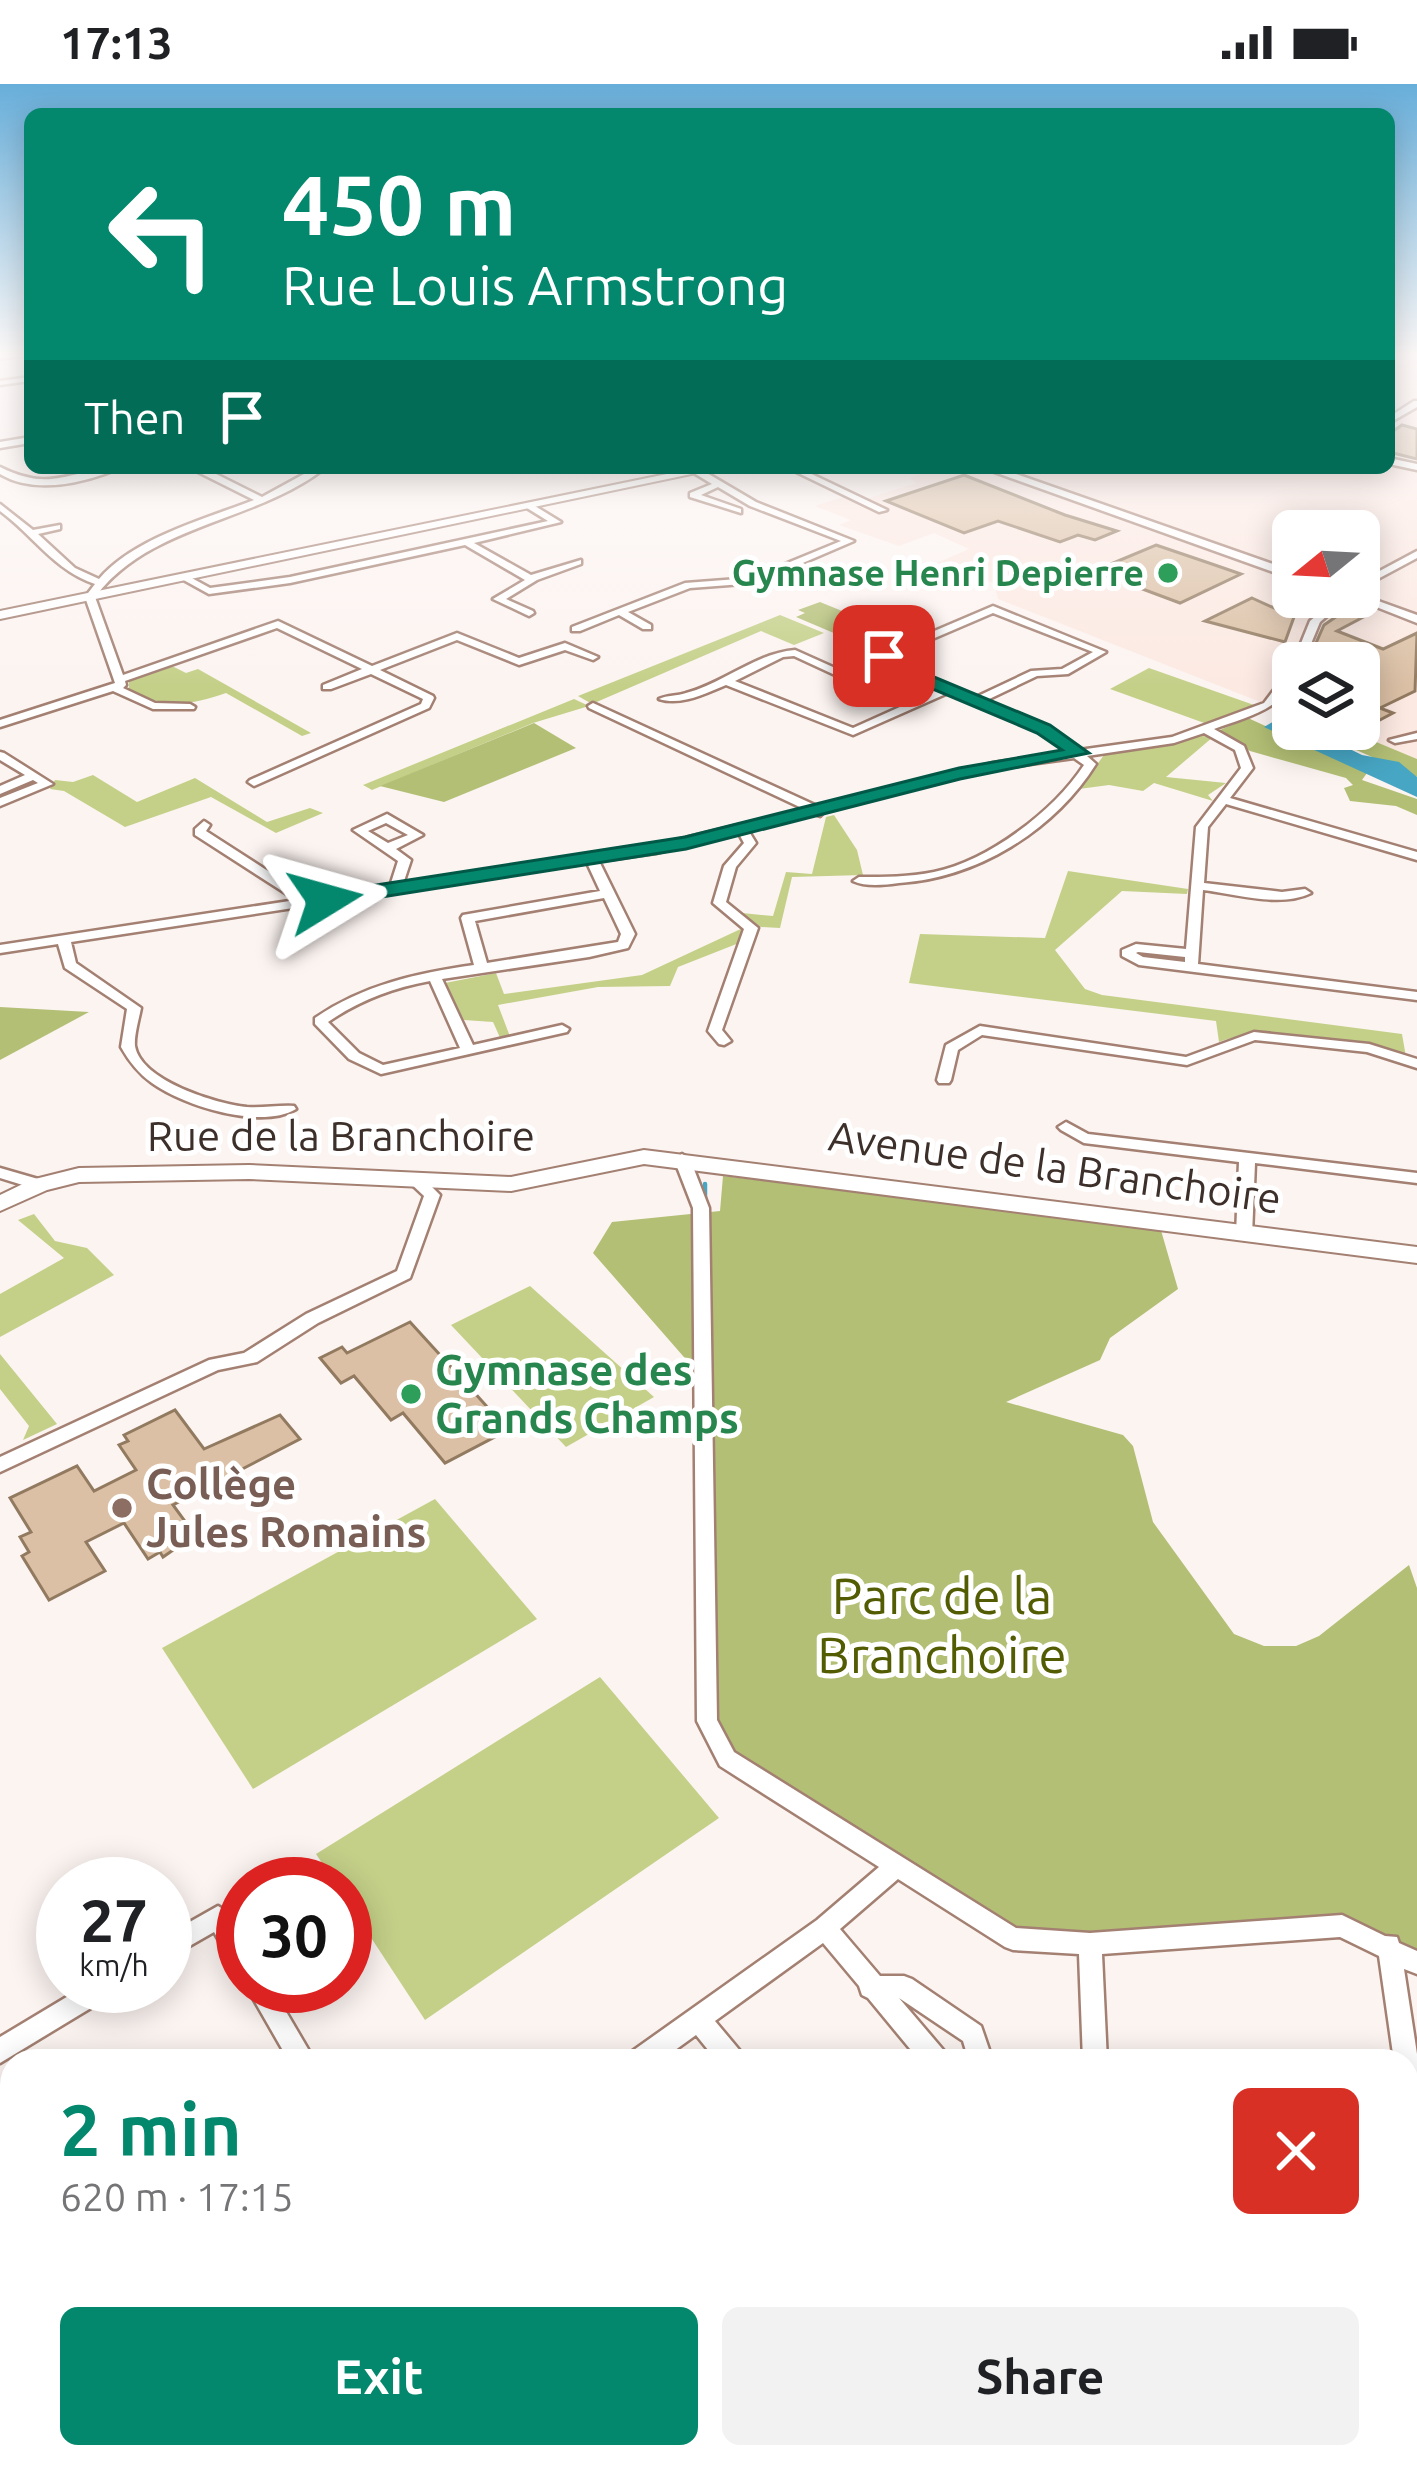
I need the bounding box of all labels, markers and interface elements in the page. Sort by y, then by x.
text: 17:13 [60,17,173,68]
icon: left [84,156,240,312]
text: 450 m [282,157,516,251]
text: Rue Louis Armstrong [282,255,788,315]
icon: arrive [209,384,275,450]
text: Then [84,392,185,443]
north arrow [1272,510,1380,618]
map controls [1272,510,1380,750]
place label: Gymnase Henri Depierre [732,552,1144,593]
marker: Gymnase Henri Depierre [1155,560,1181,586]
pin [833,605,935,707]
icon: arrive [851,623,917,689]
button: layers [1272,642,1380,750]
position arrow [262,837,388,963]
street label: Avenue de la Branchoire [826,1111,1284,1222]
street label: Rue de la Branchoire [147,1112,535,1159]
place label: Gymnase des Grands Champs [435,1346,739,1441]
marker: Gymnase des Grands Champs [398,1381,424,1407]
place label: Collège Jules Romains [146,1460,426,1555]
marker: Collège Jules Romains [109,1495,135,1521]
park label: Parc de la Branchoire [817,1566,1067,1683]
speed limit sign: 30 [216,1857,372,2013]
text: 27 [80,1886,148,1953]
text: km/h [79,1948,149,1982]
button: close [1233,2088,1359,2214]
text: 2 min [60,2089,242,2170]
text: 620 m · 17:15 [60,2175,294,2218]
button: Exit [60,2307,698,2445]
button: Share [722,2307,1359,2445]

